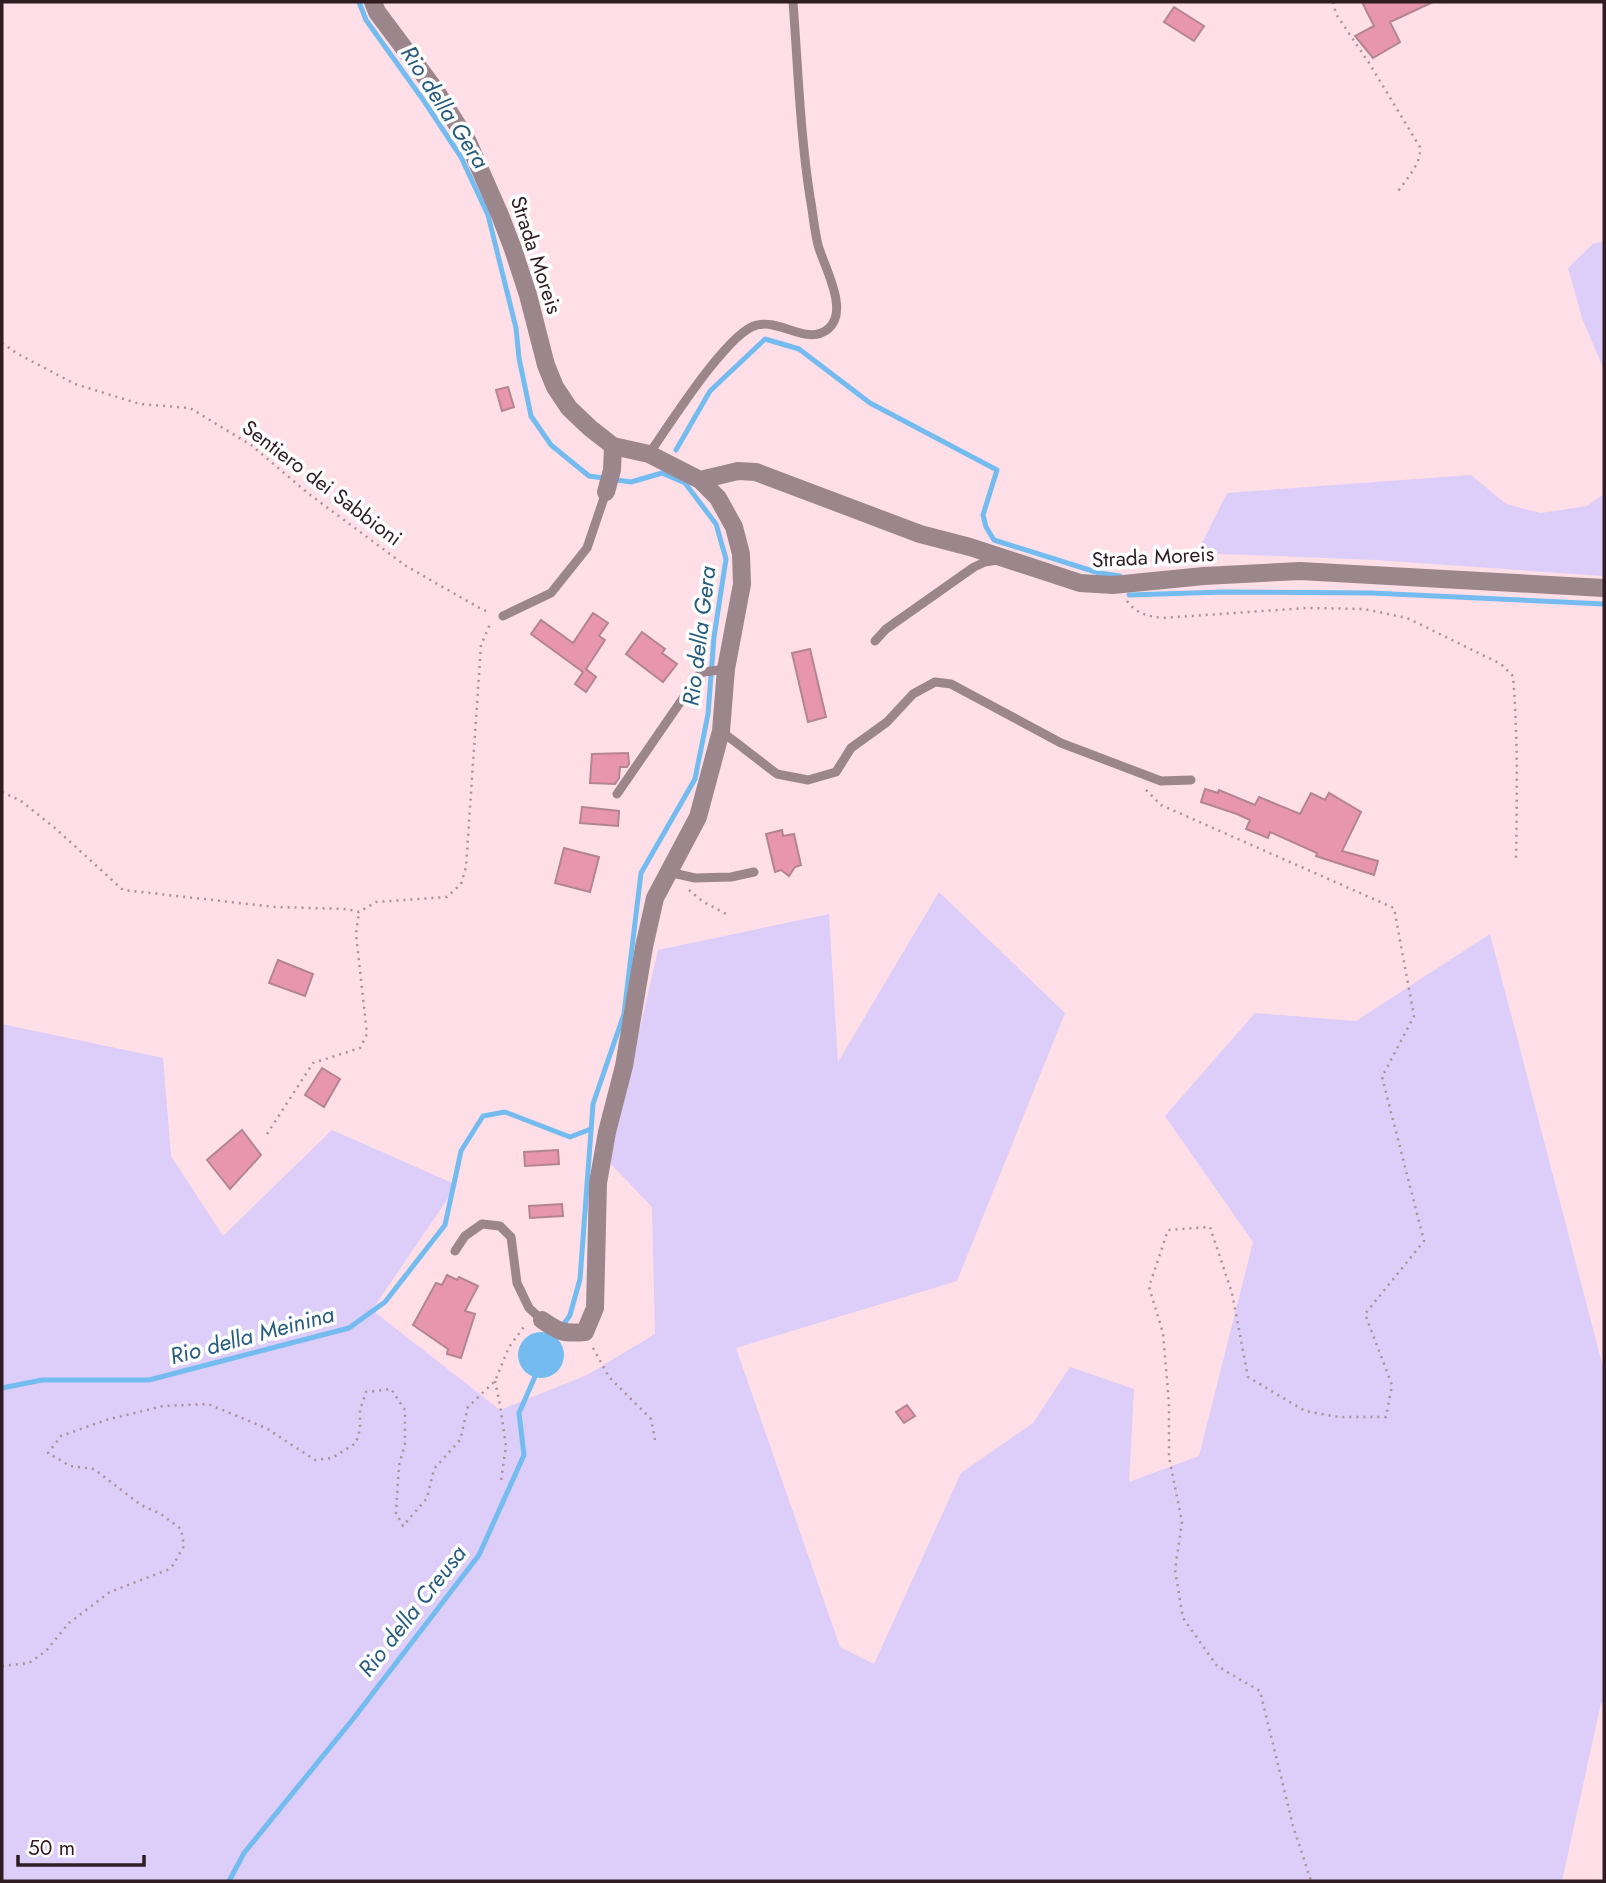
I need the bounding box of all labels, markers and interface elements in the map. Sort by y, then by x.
water label: Rio della Gera [392,39,498,175]
street label: Strada Moreis [503,192,569,318]
street label: Sentiero dei Sabbioni [236,413,408,553]
street label: Strada Moreis [1091,539,1215,575]
water label: Rio della Gera [674,564,724,708]
water label: Rio della Meinina [166,1297,338,1373]
water label: Rio della Creusa [350,1538,475,1684]
scale bar [18,1824,144,1868]
text: 50 m [28,1833,75,1863]

